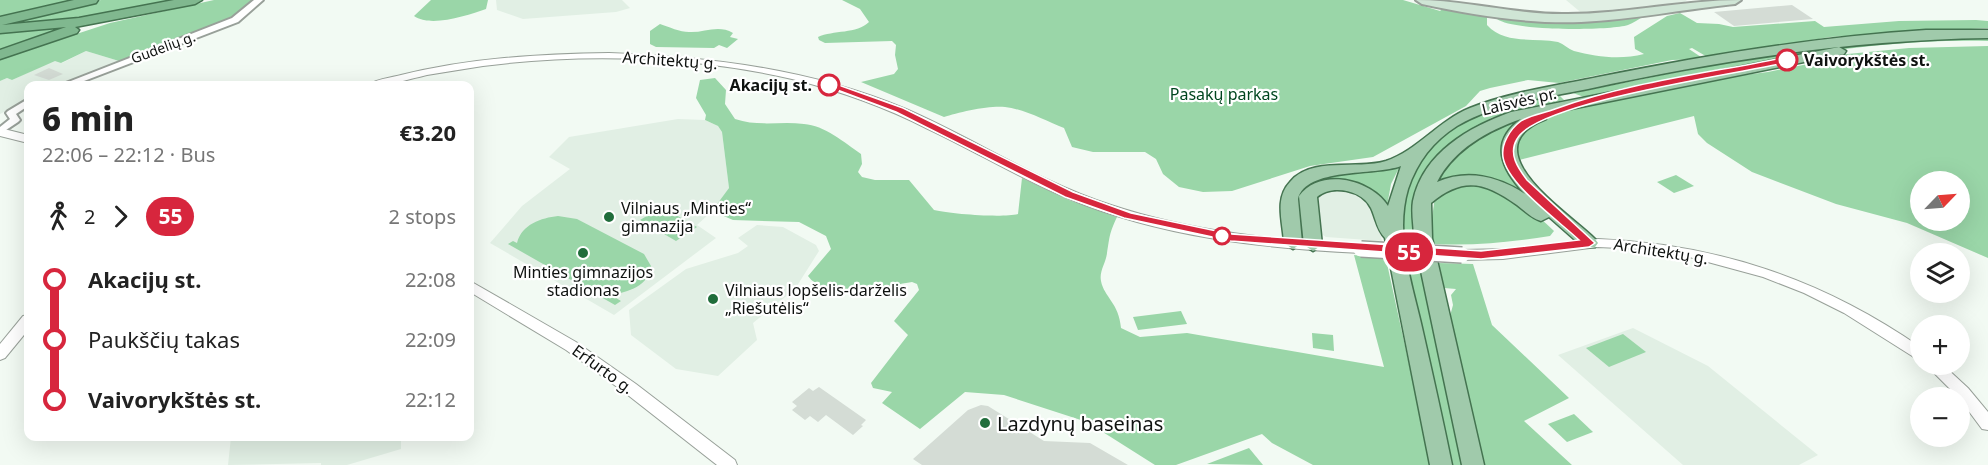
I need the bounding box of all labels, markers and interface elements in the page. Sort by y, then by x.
street label: Gudelių g. [128,27,198,67]
street label: Architektų g. [622,46,718,74]
marker: Vaivorykštės st. [1776,49,1798,71]
place label: Vaivorykštės st. [1804,49,1930,71]
place label: Akacijų st. [730,74,812,96]
marker: Akacijų st. [818,74,840,96]
street label: Laisvės pr. [1479,82,1559,120]
park label: Pasakų parkas [1170,83,1278,105]
text: 6 min [42,96,134,141]
text: €3.20 [399,117,456,147]
text: 22:06 – 22:12 · Bus [42,141,215,168]
north arrow [1910,171,1970,231]
map controls [1910,171,1970,447]
place label: Vilniaus „Minties“ gimnazija [621,197,751,237]
icon: walk [42,200,75,233]
icon: forward [104,200,137,233]
text: 55 [158,202,182,230]
text: 2 [84,203,95,230]
text: 2 stops [389,203,456,230]
marker: Vilniaus „Minties“ gimnazija [602,210,616,224]
unlabelled marker [1213,227,1231,245]
line badge: 55 [1382,232,1436,272]
street label: Architektų g. [1612,233,1710,269]
text: 55 [1397,238,1421,266]
button: layers [1910,243,1970,303]
marker: Minties gimnazijos stadionas [576,246,590,260]
place label: Minties gimnazijos stadionas [513,261,653,301]
text: Akacijų st. [88,264,201,294]
text: 22:08 [405,266,456,293]
place label: Vilniaus lopšelis-darželis „Riešutėlis“ [725,279,907,319]
marker: Vilniaus lopšelis-darželis „Riešutėlis“ [706,292,720,306]
button: + [1910,315,1970,375]
text: Paukščių takas [88,324,240,354]
text: 22:09 [405,326,456,353]
street label: Erfurto g. [568,339,638,399]
text: Vaivorykštės st. [88,384,261,414]
text: 22:12 [405,386,456,413]
button: − [1910,387,1970,447]
place label: Lazdynų baseinas [997,410,1163,437]
marker: Lazdynų baseinas [978,416,992,430]

